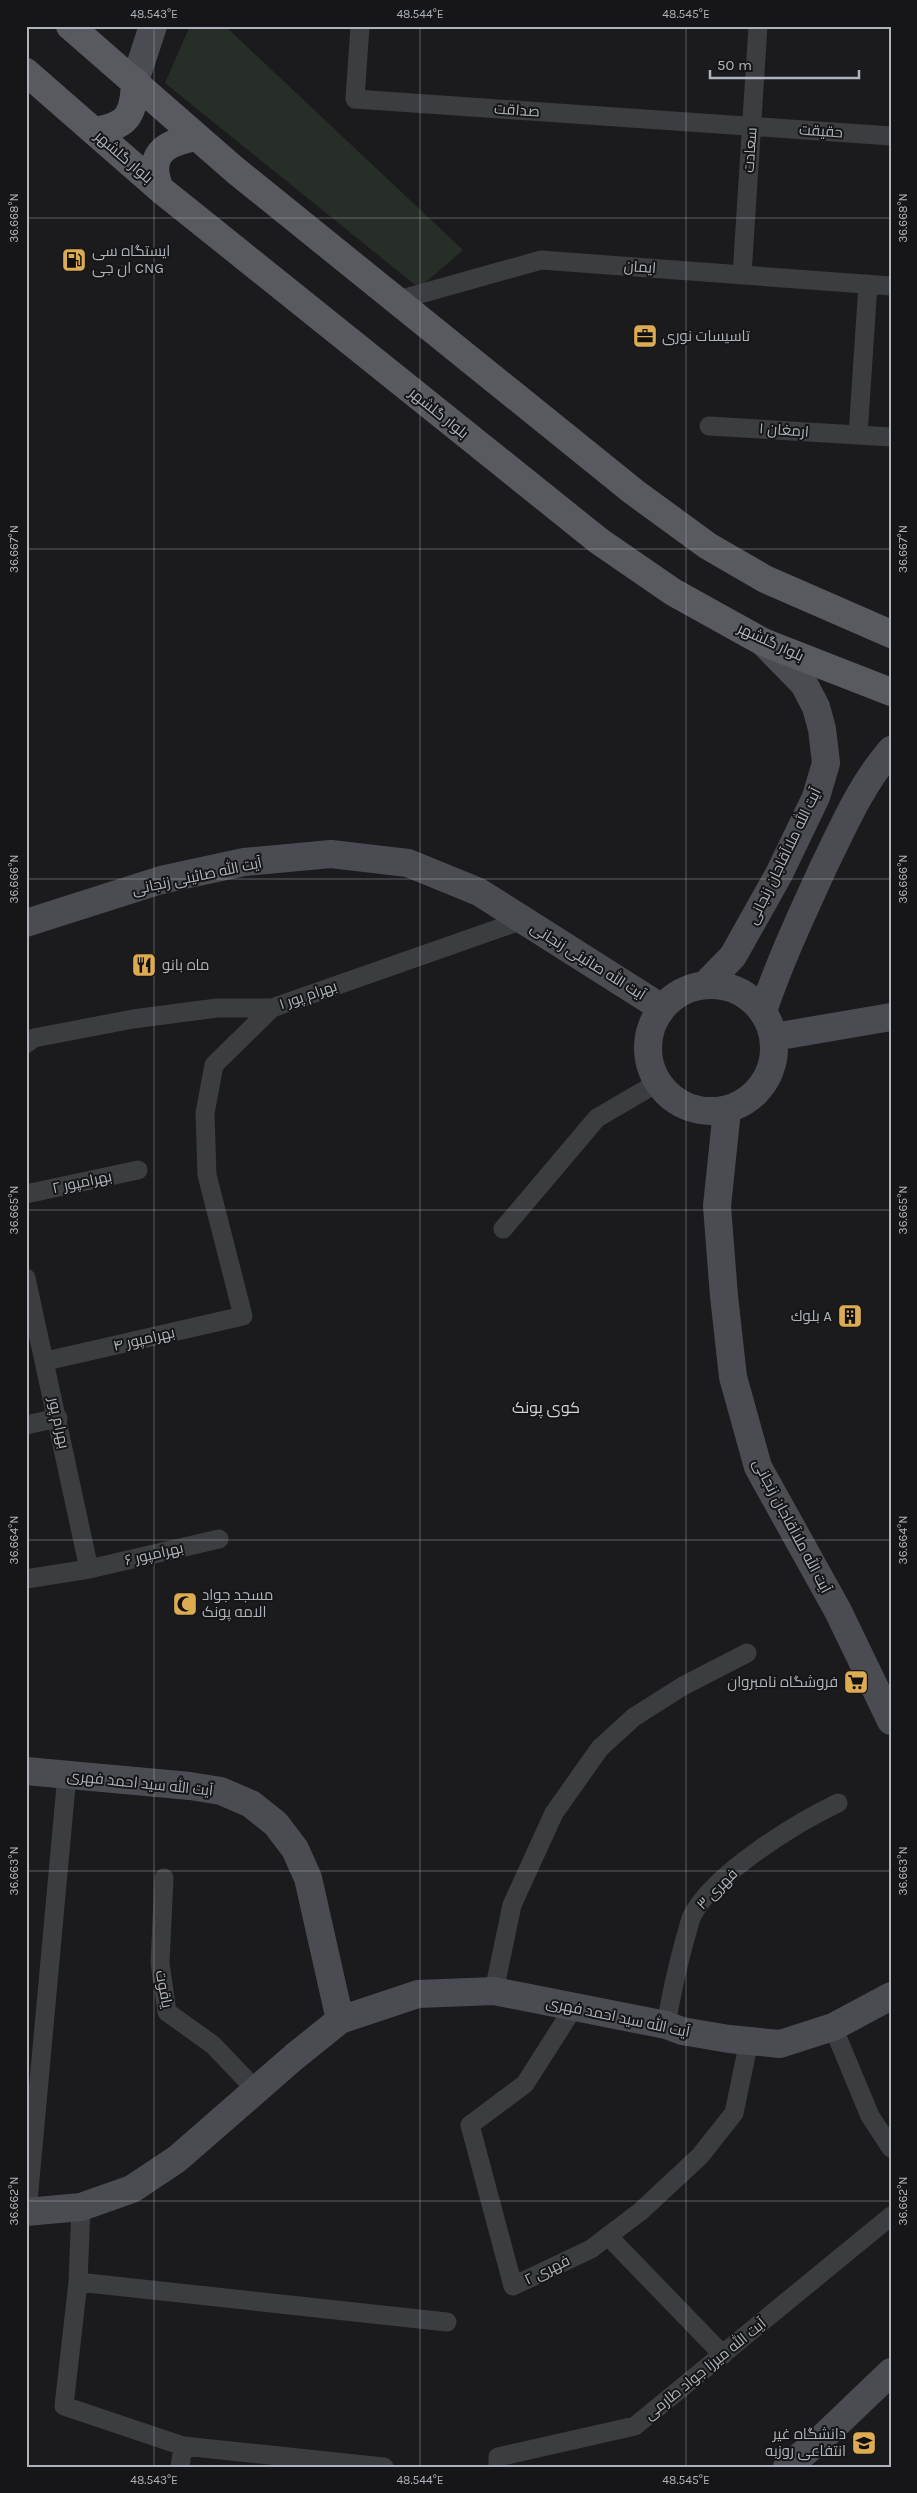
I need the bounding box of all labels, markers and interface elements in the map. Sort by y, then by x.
text: 48.543°E [130,7,178,21]
text: 48.544°E [396,7,444,21]
text: 48.545°E [662,7,710,21]
scale bar [710,48,858,80]
text: 50 m [717,56,752,74]
street label: صداقت [494,99,540,121]
street label: حقیقت [798,120,844,142]
street label: بلوار گلشهر [90,126,157,188]
street label: سعادت [739,127,761,173]
text: 36.668°N [7,193,21,243]
text: 36.668°N [896,193,910,243]
place label: ایستگاه سی ان جی CNG [92,242,170,278]
fuel station icon: ایستگاه سی ان جی CNG [61,247,87,273]
street label: ایمان [623,257,657,278]
office icon: تاسیسات نوری [632,323,658,349]
place label: تاسیسات نوری [662,327,750,346]
street label: بلوار گلشهر [404,383,472,443]
street label: ارمغان ۱ [758,419,809,442]
text: 36.667°N [7,525,21,573]
text: 36.667°N [896,525,910,573]
street label: بلوار گلشهر [734,618,807,666]
street label: آیت الله ملاآقاجان زنجانی [742,784,826,928]
street label: آیت الله صائینی زنجانی [130,852,264,900]
text: 36.666°N [7,854,21,904]
text: 36.666°N [896,854,910,904]
street label: آیت الله صائینی زنجانی [527,917,649,1005]
restaurant icon: ماه بانو [131,952,157,978]
place label: ماه بانو [162,956,209,974]
street label: بهرام پور ۱ [277,977,340,1014]
street label: بهرامپور ۲ [51,1167,114,1198]
text: 36.665°N [7,1186,21,1234]
text: 36.665°N [896,1186,910,1234]
building icon: بلوك A [837,1303,863,1329]
place label: بلوك A [791,1307,832,1325]
street label: بهرامپور ۴ [111,1323,177,1356]
street label: بهرام پور [44,1395,73,1451]
district label: کوی پونک [512,1398,580,1419]
street label: آیت الله ملاآقاجان زنجانی [748,1455,836,1597]
text: 36.664°N [7,1516,21,1564]
text: 36.664°N [896,1516,910,1564]
street label: بهرامپور ۶ [123,1538,185,1570]
place label: مسجد جواد الامه پونک [202,1586,273,1622]
mosque icon: مسجد جواد الامه پونک [172,1591,198,1617]
supermarket icon: فروشگاه نامبروان [843,1669,869,1695]
place label: فروشگاه نامبروان [727,1673,838,1692]
street label: آیت الله سید احمد فهری [66,1765,214,1801]
text: 36.663°N [7,1846,21,1896]
text: 36.663°N [896,1846,910,1896]
street label: فهری ۳ [693,1865,742,1914]
street label: یاقوت [152,1969,176,2009]
street label: آیت الله سید احمد فهری [544,1992,692,2042]
text: 36.662°N [7,2176,21,2226]
text: 36.662°N [896,2176,910,2226]
street label: فهری ۲ [521,2251,573,2290]
street label: آیت الله میرزا جواد طارمی [640,2314,770,2424]
place label: دانشگاه غیر انتفاعی روزبه [765,2425,846,2461]
school or university icon: دانشگاه غیر انتفاعی روزبه [851,2430,877,2456]
text: 48.543°E [130,2473,178,2487]
text: 48.544°E [396,2473,444,2487]
text: 48.545°E [662,2473,710,2487]

